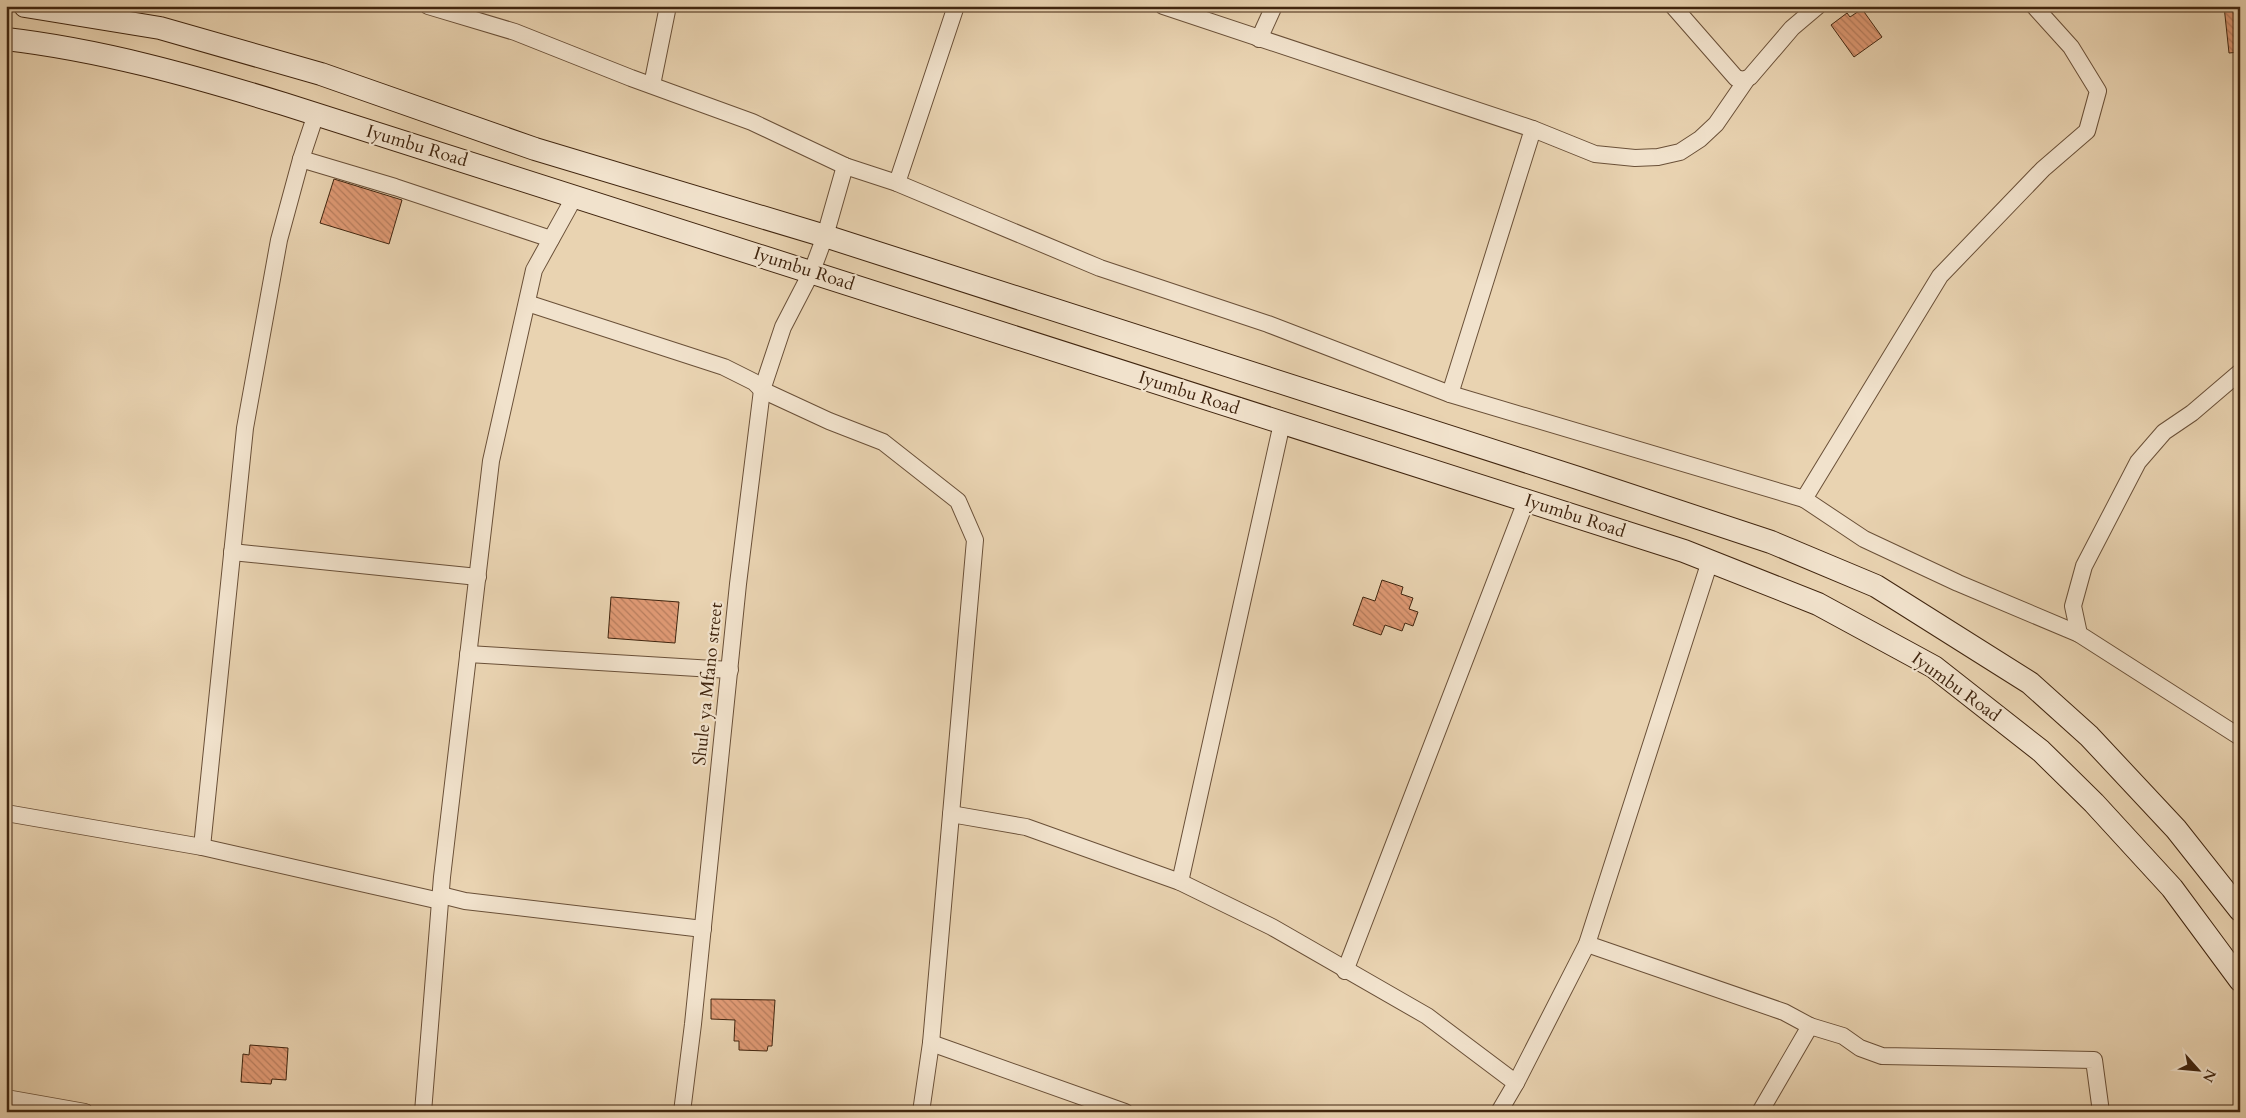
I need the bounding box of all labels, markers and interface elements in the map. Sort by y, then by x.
street label: Iyumbu Road [363,119,471,173]
street label: Iyumbu Road [750,241,858,297]
street label: Iyumbu Road [1135,365,1243,421]
street label: Iyumbu Road [1521,488,1629,544]
street label: Shule ya Mfano street [687,601,729,767]
street label: Iyumbu Road [1906,646,2006,728]
north arrow [2174,1046,2224,1096]
text: N [2198,1066,2220,1085]

